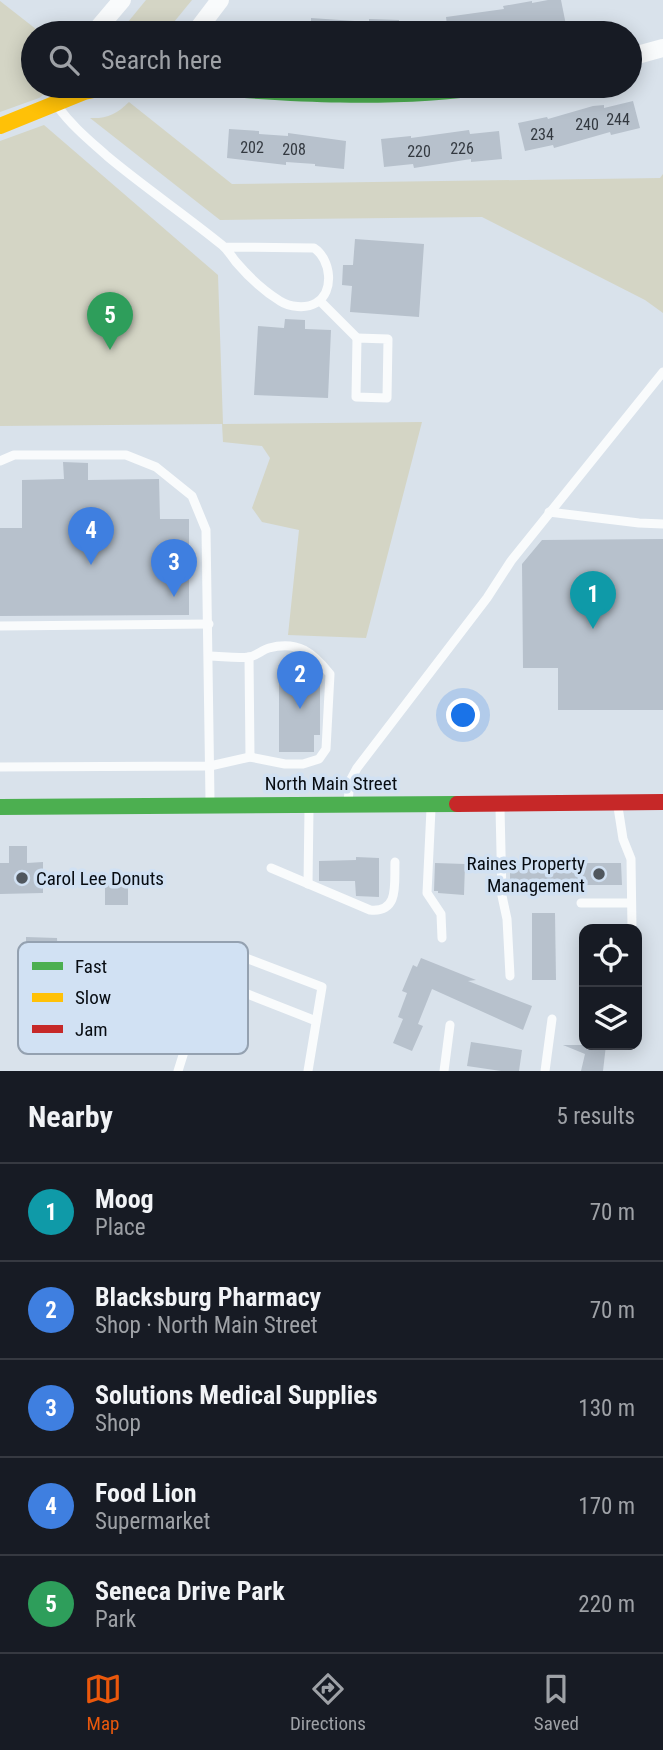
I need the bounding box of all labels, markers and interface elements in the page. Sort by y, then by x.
search box [21,21,642,98]
icon: search [45,41,83,79]
text: Search here [101,45,222,75]
house number: 244 [606,110,630,129]
house number: 240 [575,115,599,134]
house number: 234 [530,125,554,144]
house number: 202 [240,138,264,157]
house number: 226 [450,139,474,158]
house number: 208 [282,140,306,159]
house number: 220 [407,142,431,161]
pin: 5 [87,292,133,350]
pin: 4 [68,507,114,565]
pin: 3 [151,539,197,597]
pin: 1 [570,571,616,629]
pin: 2 [277,651,323,709]
your location [446,698,480,732]
street label: North Main Street [265,772,397,795]
place label: Raines Property Management [467,852,585,897]
marker: Raines Property Management [591,866,607,882]
place label: Carol Lee Donuts [36,867,164,890]
marker: Carol Lee Donuts [14,870,30,886]
map controls [579,924,642,1050]
button: locate [579,924,642,987]
legend [18,942,248,1054]
text: Fast [75,955,107,978]
text: Slow [75,986,111,1009]
button: layers [579,987,642,1050]
text: Jam [75,1018,108,1041]
text: Nearby [28,1099,113,1134]
text: 5 results [557,1103,635,1130]
text: Moog [95,1184,154,1214]
text: 1 [45,1199,57,1226]
text: 70 m [590,1199,635,1226]
text: Place [95,1214,145,1241]
text: Blacksburg Pharmacy [95,1282,321,1312]
text: 2 [45,1297,57,1324]
text: 70 m [590,1297,635,1324]
text: Shop · North Main Street [95,1312,318,1339]
text: Solutions Medical Supplies [95,1380,378,1410]
text: 3 [45,1395,57,1422]
text: 130 m [578,1395,635,1422]
text: Shop [95,1410,141,1437]
text: Food Lion [95,1478,197,1508]
text: 4 [45,1493,57,1520]
text: 170 m [578,1493,635,1520]
text: Supermarket [95,1508,210,1535]
text: Seneca Drive Park [95,1576,285,1606]
text: 5 [45,1591,57,1618]
text: 220 m [578,1591,635,1618]
text: Park [95,1606,136,1633]
tab: Map [84,1670,122,1735]
tab: Directions [290,1670,366,1735]
tab: Saved [534,1670,579,1735]

